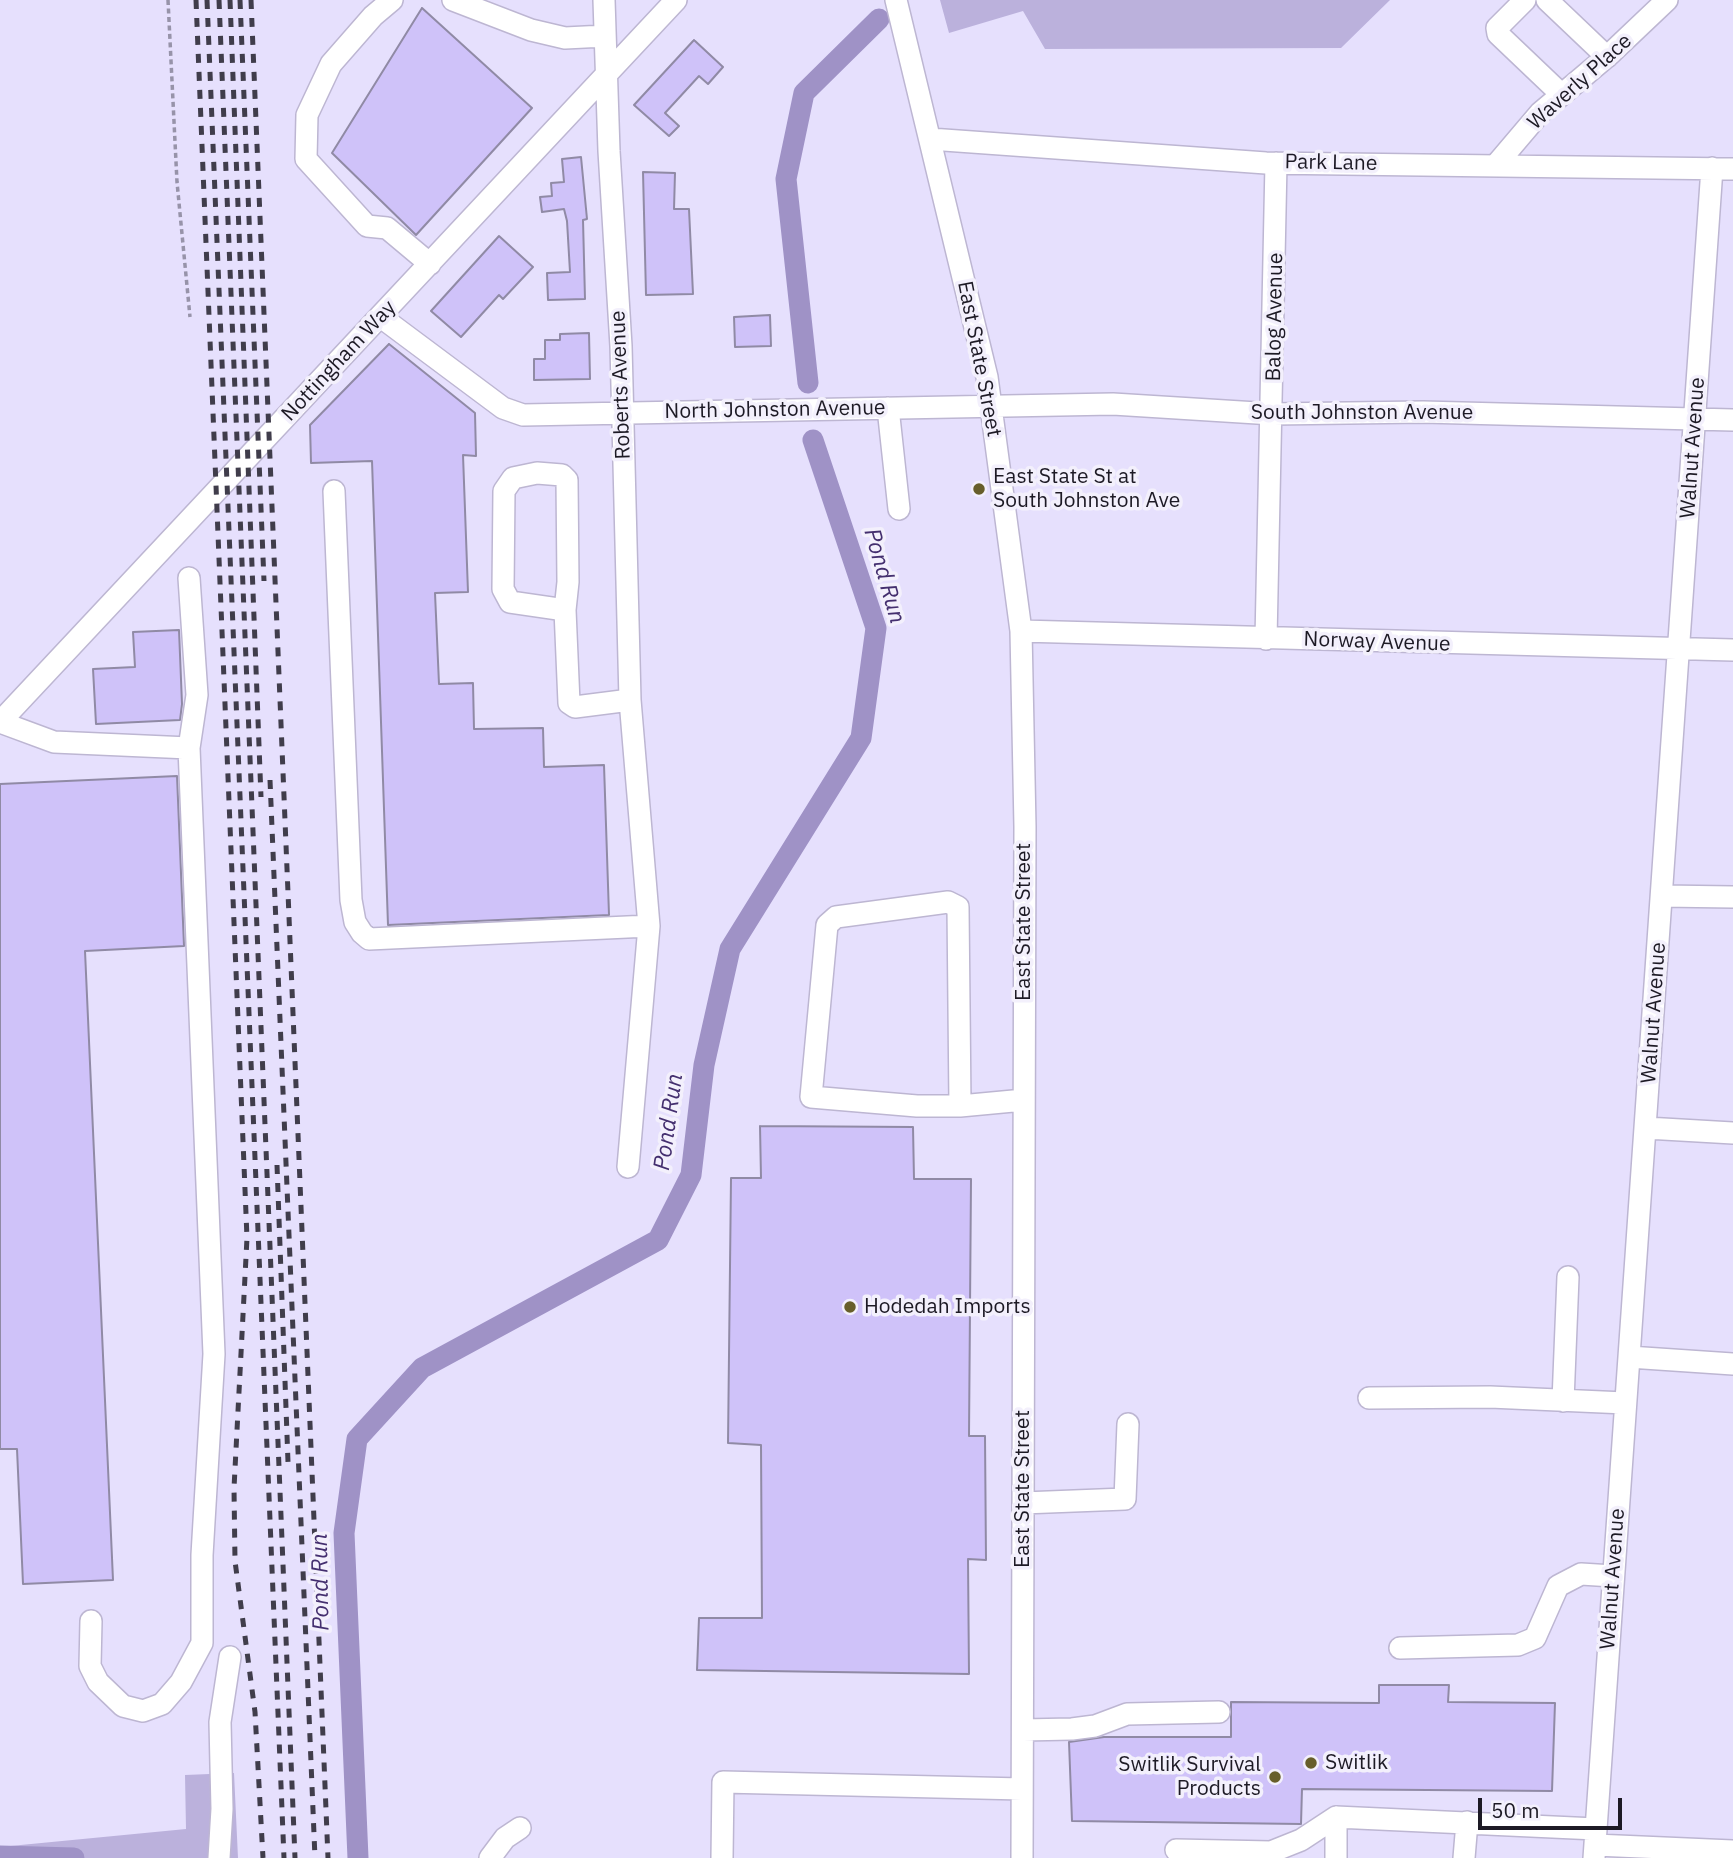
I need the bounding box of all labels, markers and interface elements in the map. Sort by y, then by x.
street label: Waverly Place [1523,29,1637,135]
street label: Park Lane [1284,150,1378,176]
street label: Balog Avenue [1261,253,1289,381]
street label: East State Street [952,279,1006,439]
street label: Nottingham Way [277,295,401,427]
street label: Roberts Avenue [606,310,636,460]
street label: Walnut Avenue [1675,376,1711,520]
street label: North Johnston Avenue [664,395,886,425]
street label: South Johnston Avenue [1251,400,1473,426]
place label: East State St at South Johnston Ave [993,464,1180,514]
marker: East State St at South Johnston Ave [971,481,987,497]
water label: Pond Run [857,525,911,627]
street label: Norway Avenue [1303,627,1451,657]
street label: East State Street [1011,843,1037,1001]
street label: Walnut Avenue [1636,941,1672,1085]
water label: Pond Run [649,1072,689,1172]
place label: Hodedah Imports [864,1294,1031,1320]
marker: Hodedah Imports [842,1299,858,1315]
street label: East State Street [1010,1410,1036,1568]
street label: Walnut Avenue [1595,1507,1631,1651]
water label: Pond Run [306,1533,336,1631]
place label: Switlik [1325,1750,1388,1776]
place label: Switlik Survival Products [1118,1752,1261,1802]
marker: Switlik [1303,1755,1319,1771]
marker: Switlik Survival Products [1267,1769,1283,1785]
scale bar [1481,1784,1624,1828]
text: 50 m [1491,1796,1540,1824]

